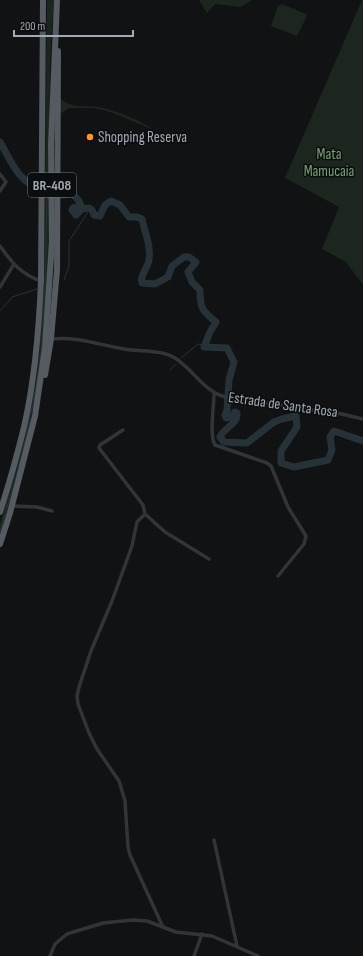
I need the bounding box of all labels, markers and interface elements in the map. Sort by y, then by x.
scale bar [14,12,133,38]
text: 200 m [20,19,46,34]
place label: Shopping Reserva [98,128,187,147]
marker: Shopping Reserva [85,132,95,142]
park label: Mata Mamucaia [304,145,355,181]
road number: BR-408 [28,173,76,197]
street label: Estrada de Santa Rosa [227,388,339,422]

